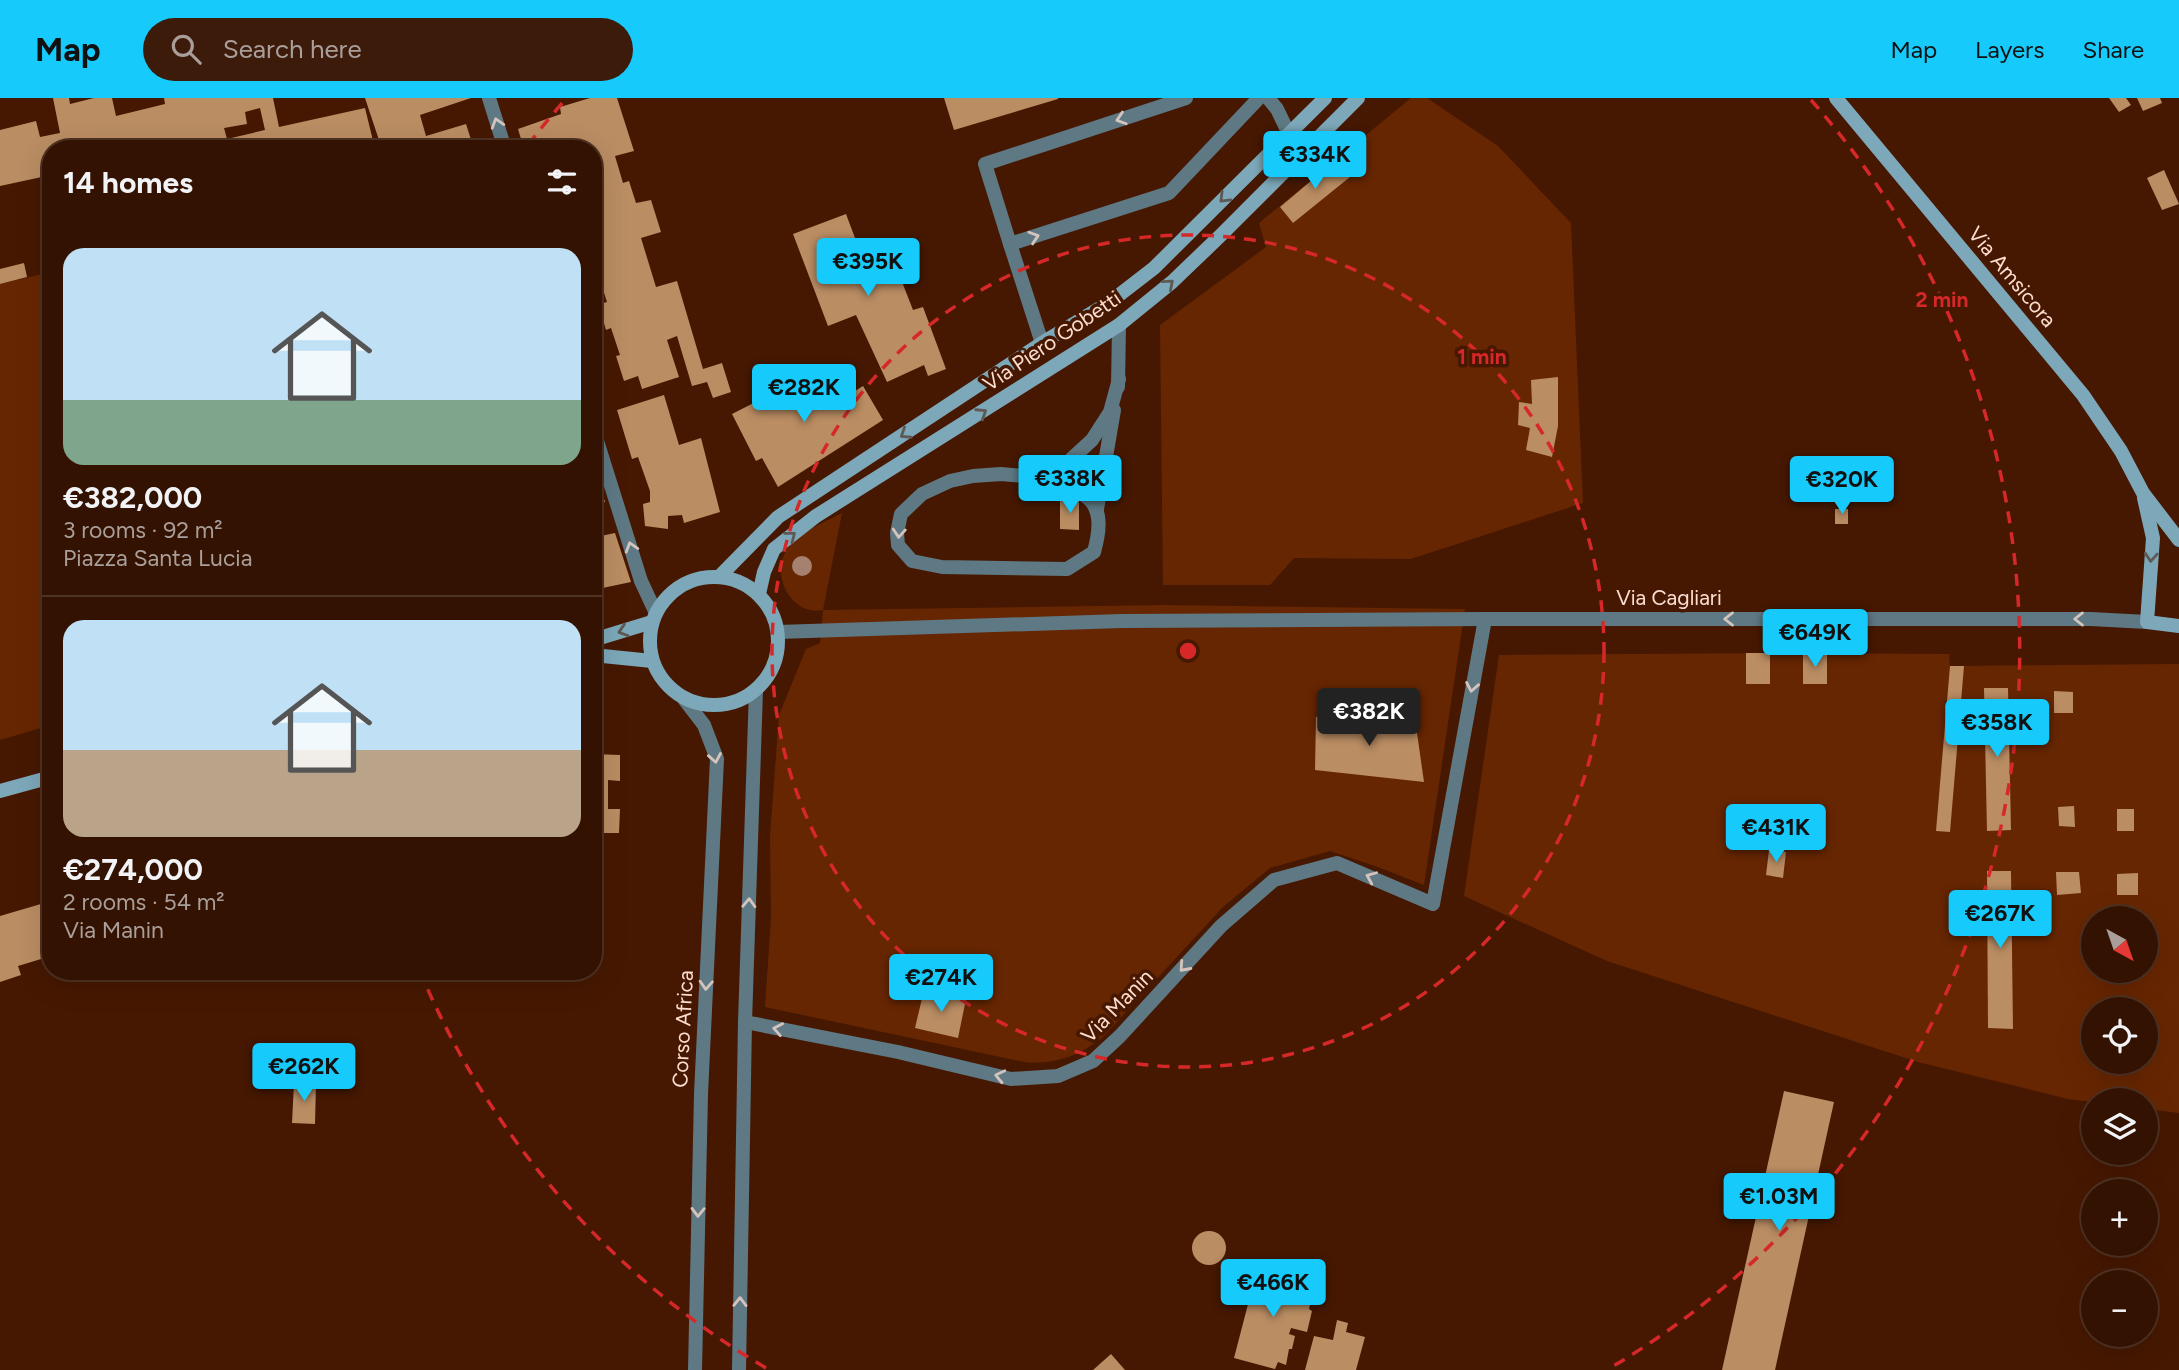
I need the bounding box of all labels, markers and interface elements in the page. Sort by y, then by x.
search box [143,18,633,81]
text: Map [35,30,101,69]
icon: search [167,30,205,68]
text: Search here [223,33,362,65]
text: Map [1890,35,1937,64]
text: Layers [1975,35,2044,64]
text: Share [2082,35,2144,64]
one-way arrow [1115,111,1127,126]
one-way arrow [491,118,505,130]
pin: €334K [1266,132,1364,191]
text: €334K [1279,140,1351,168]
icon: filters [543,163,581,201]
text: 14 homes [63,164,193,201]
one-way arrow [1220,190,1233,203]
street label: Via Amsicora [1963,221,2062,332]
one-way arrow [1028,230,1040,245]
pin: €395K [819,238,917,298]
text: €395K [833,247,903,275]
one-way arrow [1161,280,1174,292]
street label: Via Piero Gobetti [978,285,1125,396]
text: 2 min [1916,287,1968,312]
icon: home [259,293,385,419]
text: 1 min [1457,344,1507,369]
pin: €282K [755,364,853,424]
text: €282K [768,373,840,401]
one-way arrow [974,408,987,421]
one-way arrow [899,426,912,439]
pin: €338K [1021,456,1119,515]
pin: €320K [1793,456,1891,516]
text: €338K [1035,464,1105,492]
text: €320K [1806,465,1878,493]
text: €382,000 [63,479,202,516]
text: 3 rooms · 92 m² [63,516,223,544]
one-way arrow [891,528,906,539]
one-way arrow [782,532,795,544]
one-way arrow [624,542,639,554]
text: Piazza Santa Lucia [63,544,252,572]
one-way arrow [2144,552,2159,563]
street label: Via Cagliari [1616,585,1722,610]
pin: €649K [1766,610,1864,669]
one-way arrow [1723,611,1734,627]
one-way arrow [2073,611,2084,627]
text: €649K [1779,618,1851,646]
one-way arrow [617,623,629,637]
centre of rings [1176,639,1200,663]
icon: home [259,665,385,791]
one-way arrow [1466,681,1481,693]
pin: €382K [1320,688,1418,748]
text: €382K [1333,697,1405,725]
pin: €358K [1948,700,2046,759]
text: €358K [1961,708,2033,736]
one-way arrow [707,752,722,764]
pin: €431K [1727,804,1825,864]
text: €431K [1742,813,1810,841]
text: €274,000 [63,851,203,888]
one-way arrow [1366,871,1378,885]
text: 2 rooms · 54 m² [63,888,225,916]
pin: €267K [1951,890,2049,950]
one-way arrow [741,897,756,908]
text: €267K [1965,899,2035,927]
north arrow [2081,906,2158,984]
map controls [2081,906,2158,1347]
text: Via Manin [63,916,164,944]
pin: €274K [892,954,990,1014]
one-way arrow [1180,959,1192,972]
text: €274K [905,963,977,991]
street label: Via Manin [1076,964,1158,1047]
street label: Corso Africa [667,970,698,1088]
one-way arrow [698,980,713,991]
button: locate [2081,997,2158,1074]
one-way arrow [772,1022,784,1037]
pin: €262K [255,1044,353,1103]
text: €262K [268,1052,340,1080]
one-way arrow [994,1070,1006,1084]
button: layers [2081,1088,2158,1165]
pin: €1.03M [1722,1174,1836,1233]
button: + [2081,1179,2158,1256]
text: €1.03M [1740,1182,1818,1210]
one-way arrow [690,1208,706,1218]
pin: €466K [1224,1260,1322,1319]
text: €466K [1237,1268,1309,1296]
button: − [2081,1270,2158,1347]
one-way arrow [732,1296,748,1307]

